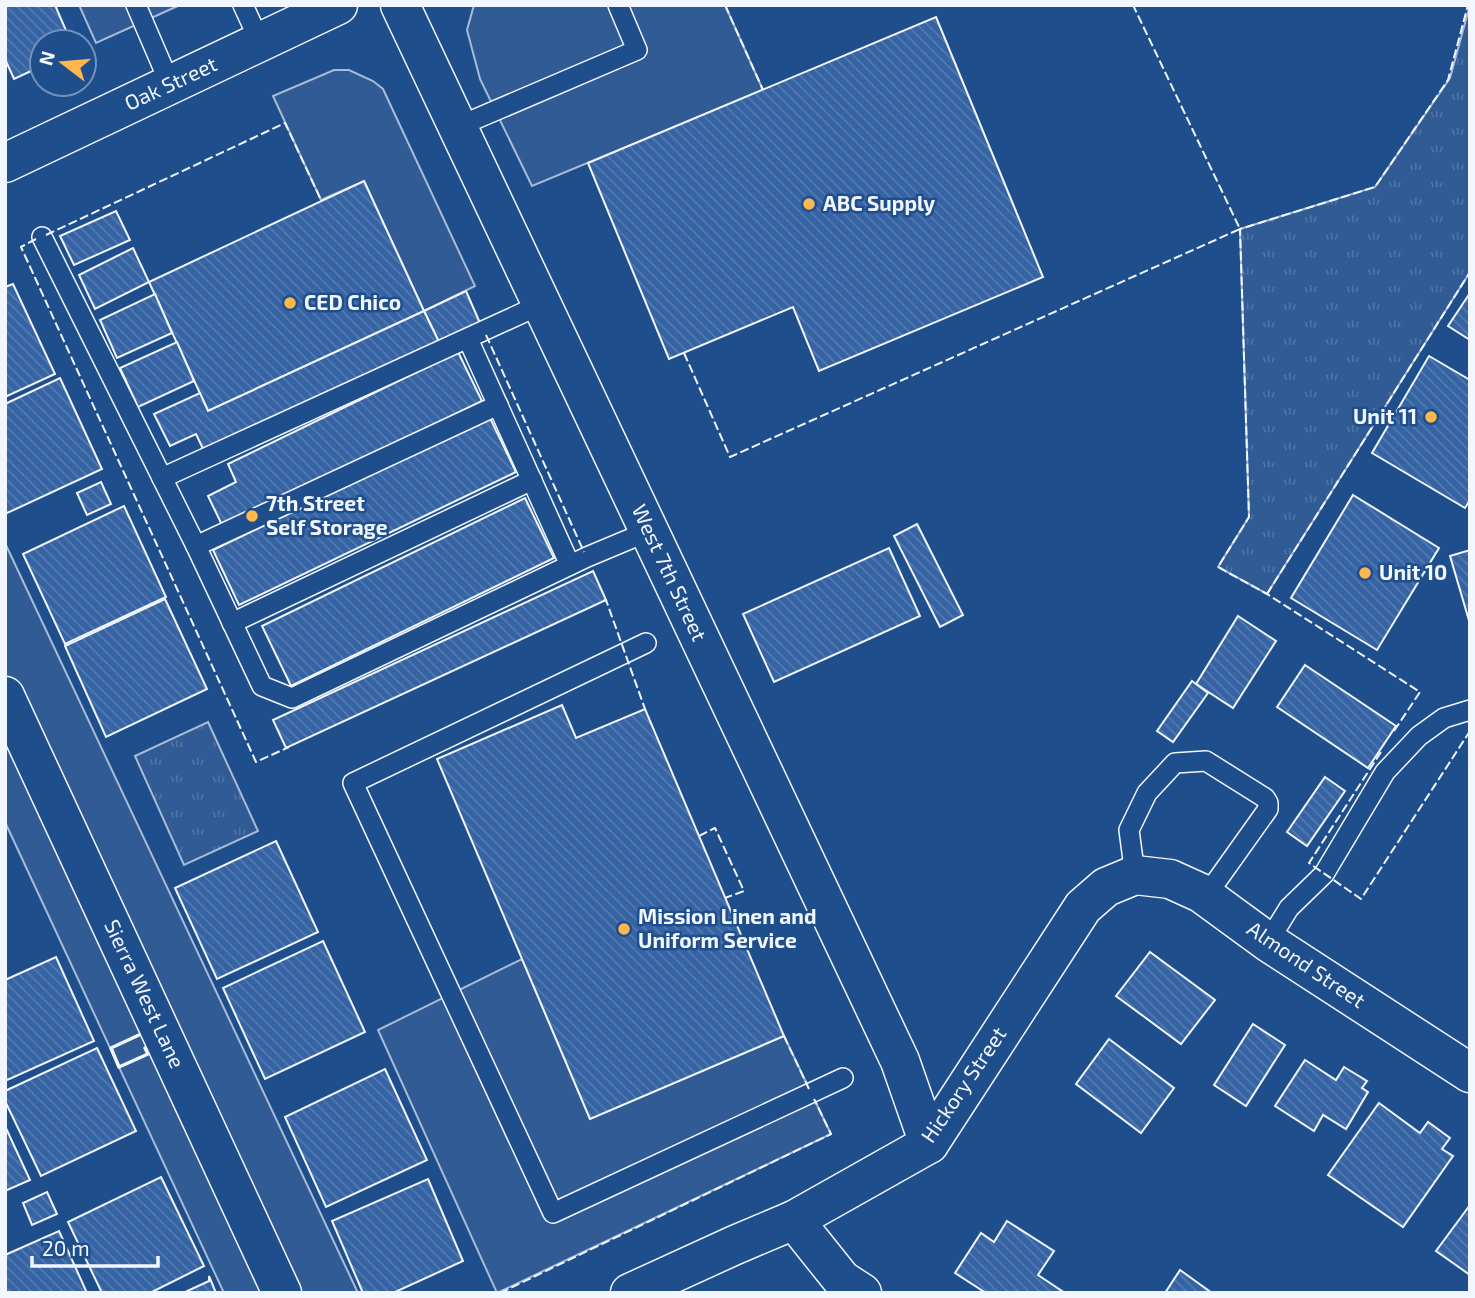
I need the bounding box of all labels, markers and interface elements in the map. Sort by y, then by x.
north arrow [28,28,98,98]
text: N [33,48,59,68]
street label: Oak Street [120,50,221,115]
place label: ABC Supply [823,190,935,216]
marker: ABC Supply [801,196,817,212]
place label: CED Chico [304,289,401,314]
marker: CED Chico [282,295,298,311]
place label: Unit 11 [1353,403,1417,428]
marker: Unit 11 [1423,409,1439,425]
place label: 7th Street Self Storage [266,490,388,539]
street label: West 7th Street [628,500,713,645]
marker: 7th Street Self Storage [244,508,260,524]
place label: Unit 10 [1379,559,1447,584]
marker: Unit 10 [1357,565,1373,581]
place label: Mission Linen and Uniform Service [638,903,816,952]
street label: Sierra West Lane [100,915,191,1072]
street label: Almond Street [1243,915,1371,1012]
marker: Mission Linen and Uniform Service [616,921,632,937]
street label: Hickory Street [915,1022,1011,1147]
scale bar [32,1224,158,1268]
text: 20 m [42,1235,90,1260]

